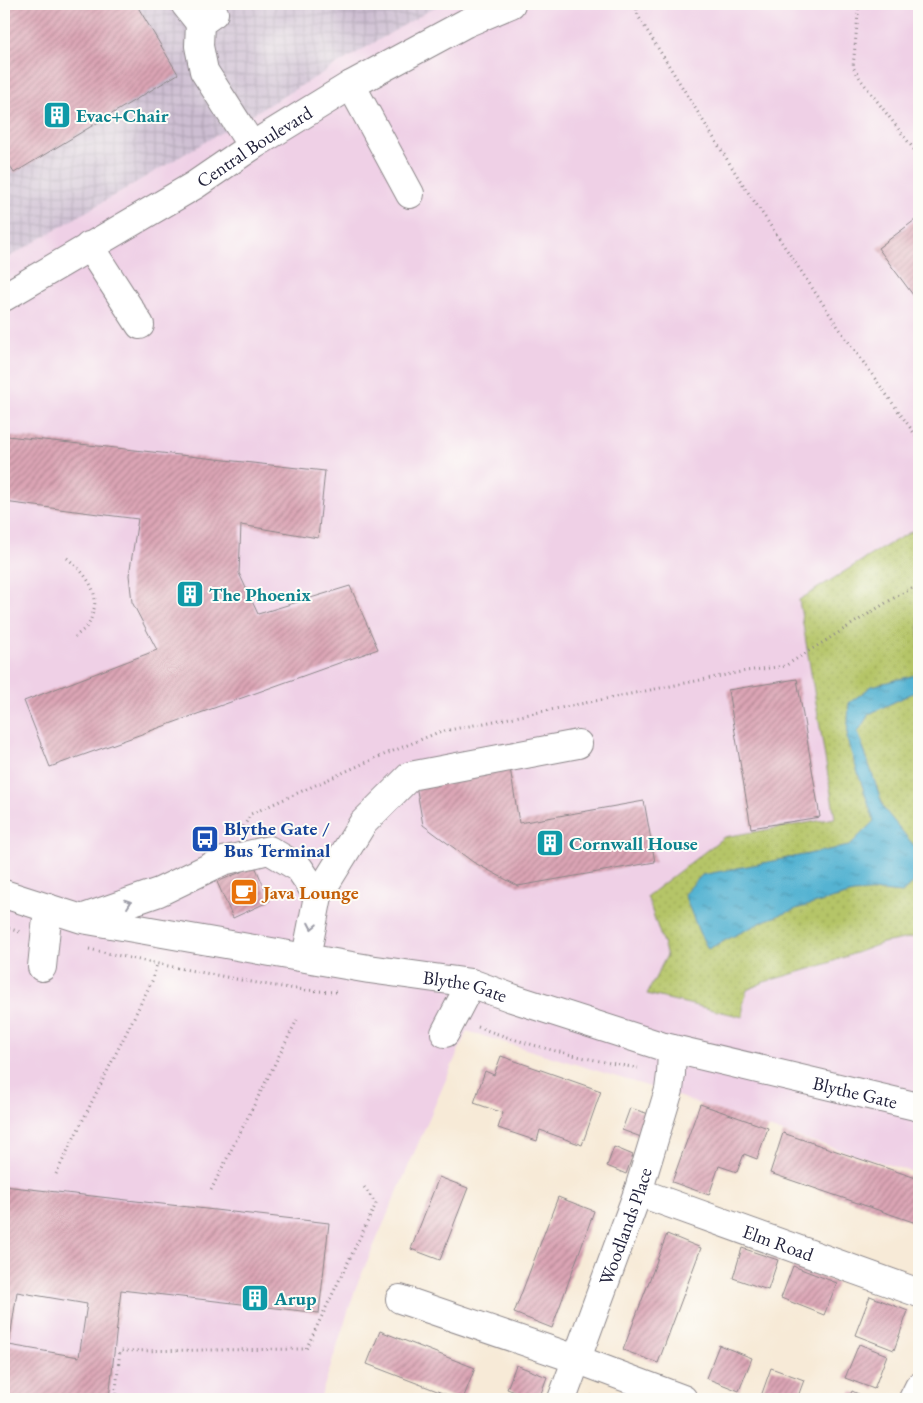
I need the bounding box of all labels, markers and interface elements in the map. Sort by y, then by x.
street label: Central Boulevard [191,99,317,193]
building icon: Evac+Chair [42,100,72,130]
place label: Evac+Chair [76,103,169,128]
building icon: The Phoenix [175,579,205,609]
place label: The Phoenix [209,582,311,607]
place label: Blythe Gate / Bus Terminal [224,816,331,863]
bus stop icon: Blythe Gate / Bus Terminal [190,824,220,854]
building icon: Cornwall House [535,828,565,858]
place label: Cornwall House [569,831,698,856]
cafe icon: Java Lounge [229,877,259,907]
place label: Java Lounge [261,880,359,905]
one-way arrow [124,899,132,909]
one-way arrow [307,921,318,930]
street label: Blythe Gate [422,964,511,1008]
street label: Blythe Gate [811,1070,900,1114]
street label: Woodlands Place [592,1164,657,1288]
street label: Elm Road [739,1218,817,1267]
building icon: Arup [240,1283,270,1313]
place label: Arup [273,1286,317,1311]

